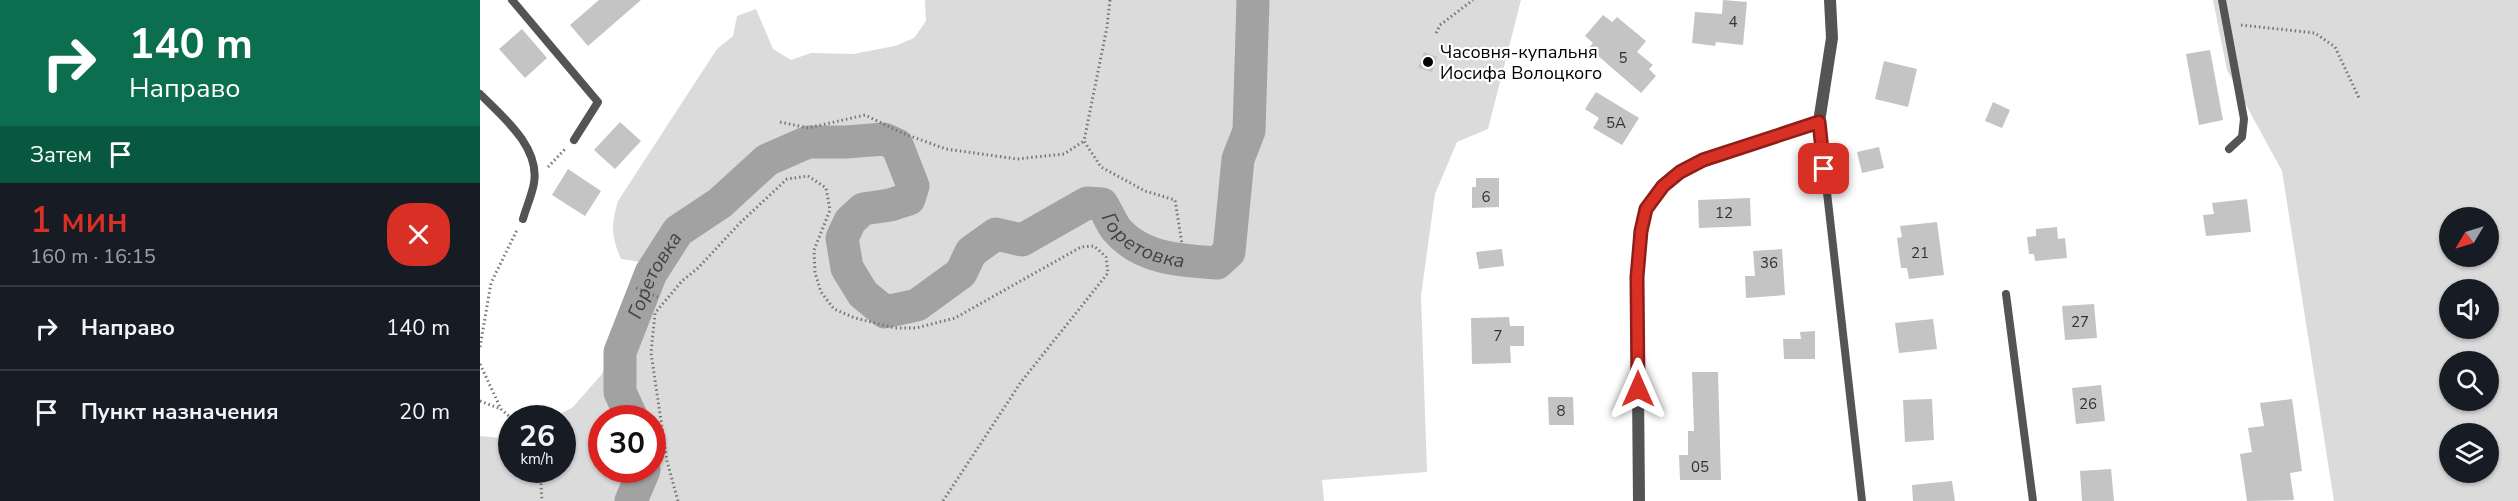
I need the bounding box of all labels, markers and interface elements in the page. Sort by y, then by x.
house number: 4 [1728,12,1738,32]
text: 140 m [129,16,253,73]
icon: right [30,24,108,102]
place label: Часовня-купальня Иосифа Волоцкого [1440,40,1602,85]
house number: 5 [1618,48,1628,68]
marker: Часовня-купальня Иосифа Волоцкого [1421,55,1435,69]
text: Направо [129,70,240,107]
house number: 5А [1606,113,1626,133]
icon: arrive [104,138,137,171]
text: Затем [30,140,92,170]
pin [1798,143,1849,194]
icon: arrive [1807,152,1840,185]
house number: 6 [1481,187,1491,207]
text: 1 мин [30,196,128,245]
button: close [387,203,450,266]
house number: 12 [1715,203,1733,223]
north arrow [2439,207,2499,267]
map controls [2439,207,2499,483]
water label: Горетовка [1095,208,1187,274]
water label: Горетовка [621,226,688,323]
text: 160 m · 16:15 [30,243,156,270]
house number: 21 [1911,243,1929,263]
house number: 36 [1760,253,1778,273]
button: sound [2439,279,2499,339]
icon: right [30,312,63,345]
house number: 27 [2071,312,2089,332]
text: Направо [81,313,175,343]
text: 140 m [386,313,450,343]
house number: 7 [1493,326,1503,346]
button: search [2439,351,2499,411]
position arrow [1606,357,1670,421]
house number: 26 [2079,394,2097,414]
icon: arrive [30,396,63,429]
text: Пункт назначения [81,397,279,427]
text: 20 m [399,397,450,427]
house number: 8 [1556,401,1566,421]
speed limit sign: 30 [588,405,666,483]
text: 26 [519,416,555,457]
button: layers [2439,423,2499,483]
text: km/h [520,449,554,469]
house number: 05 [1691,457,1709,477]

